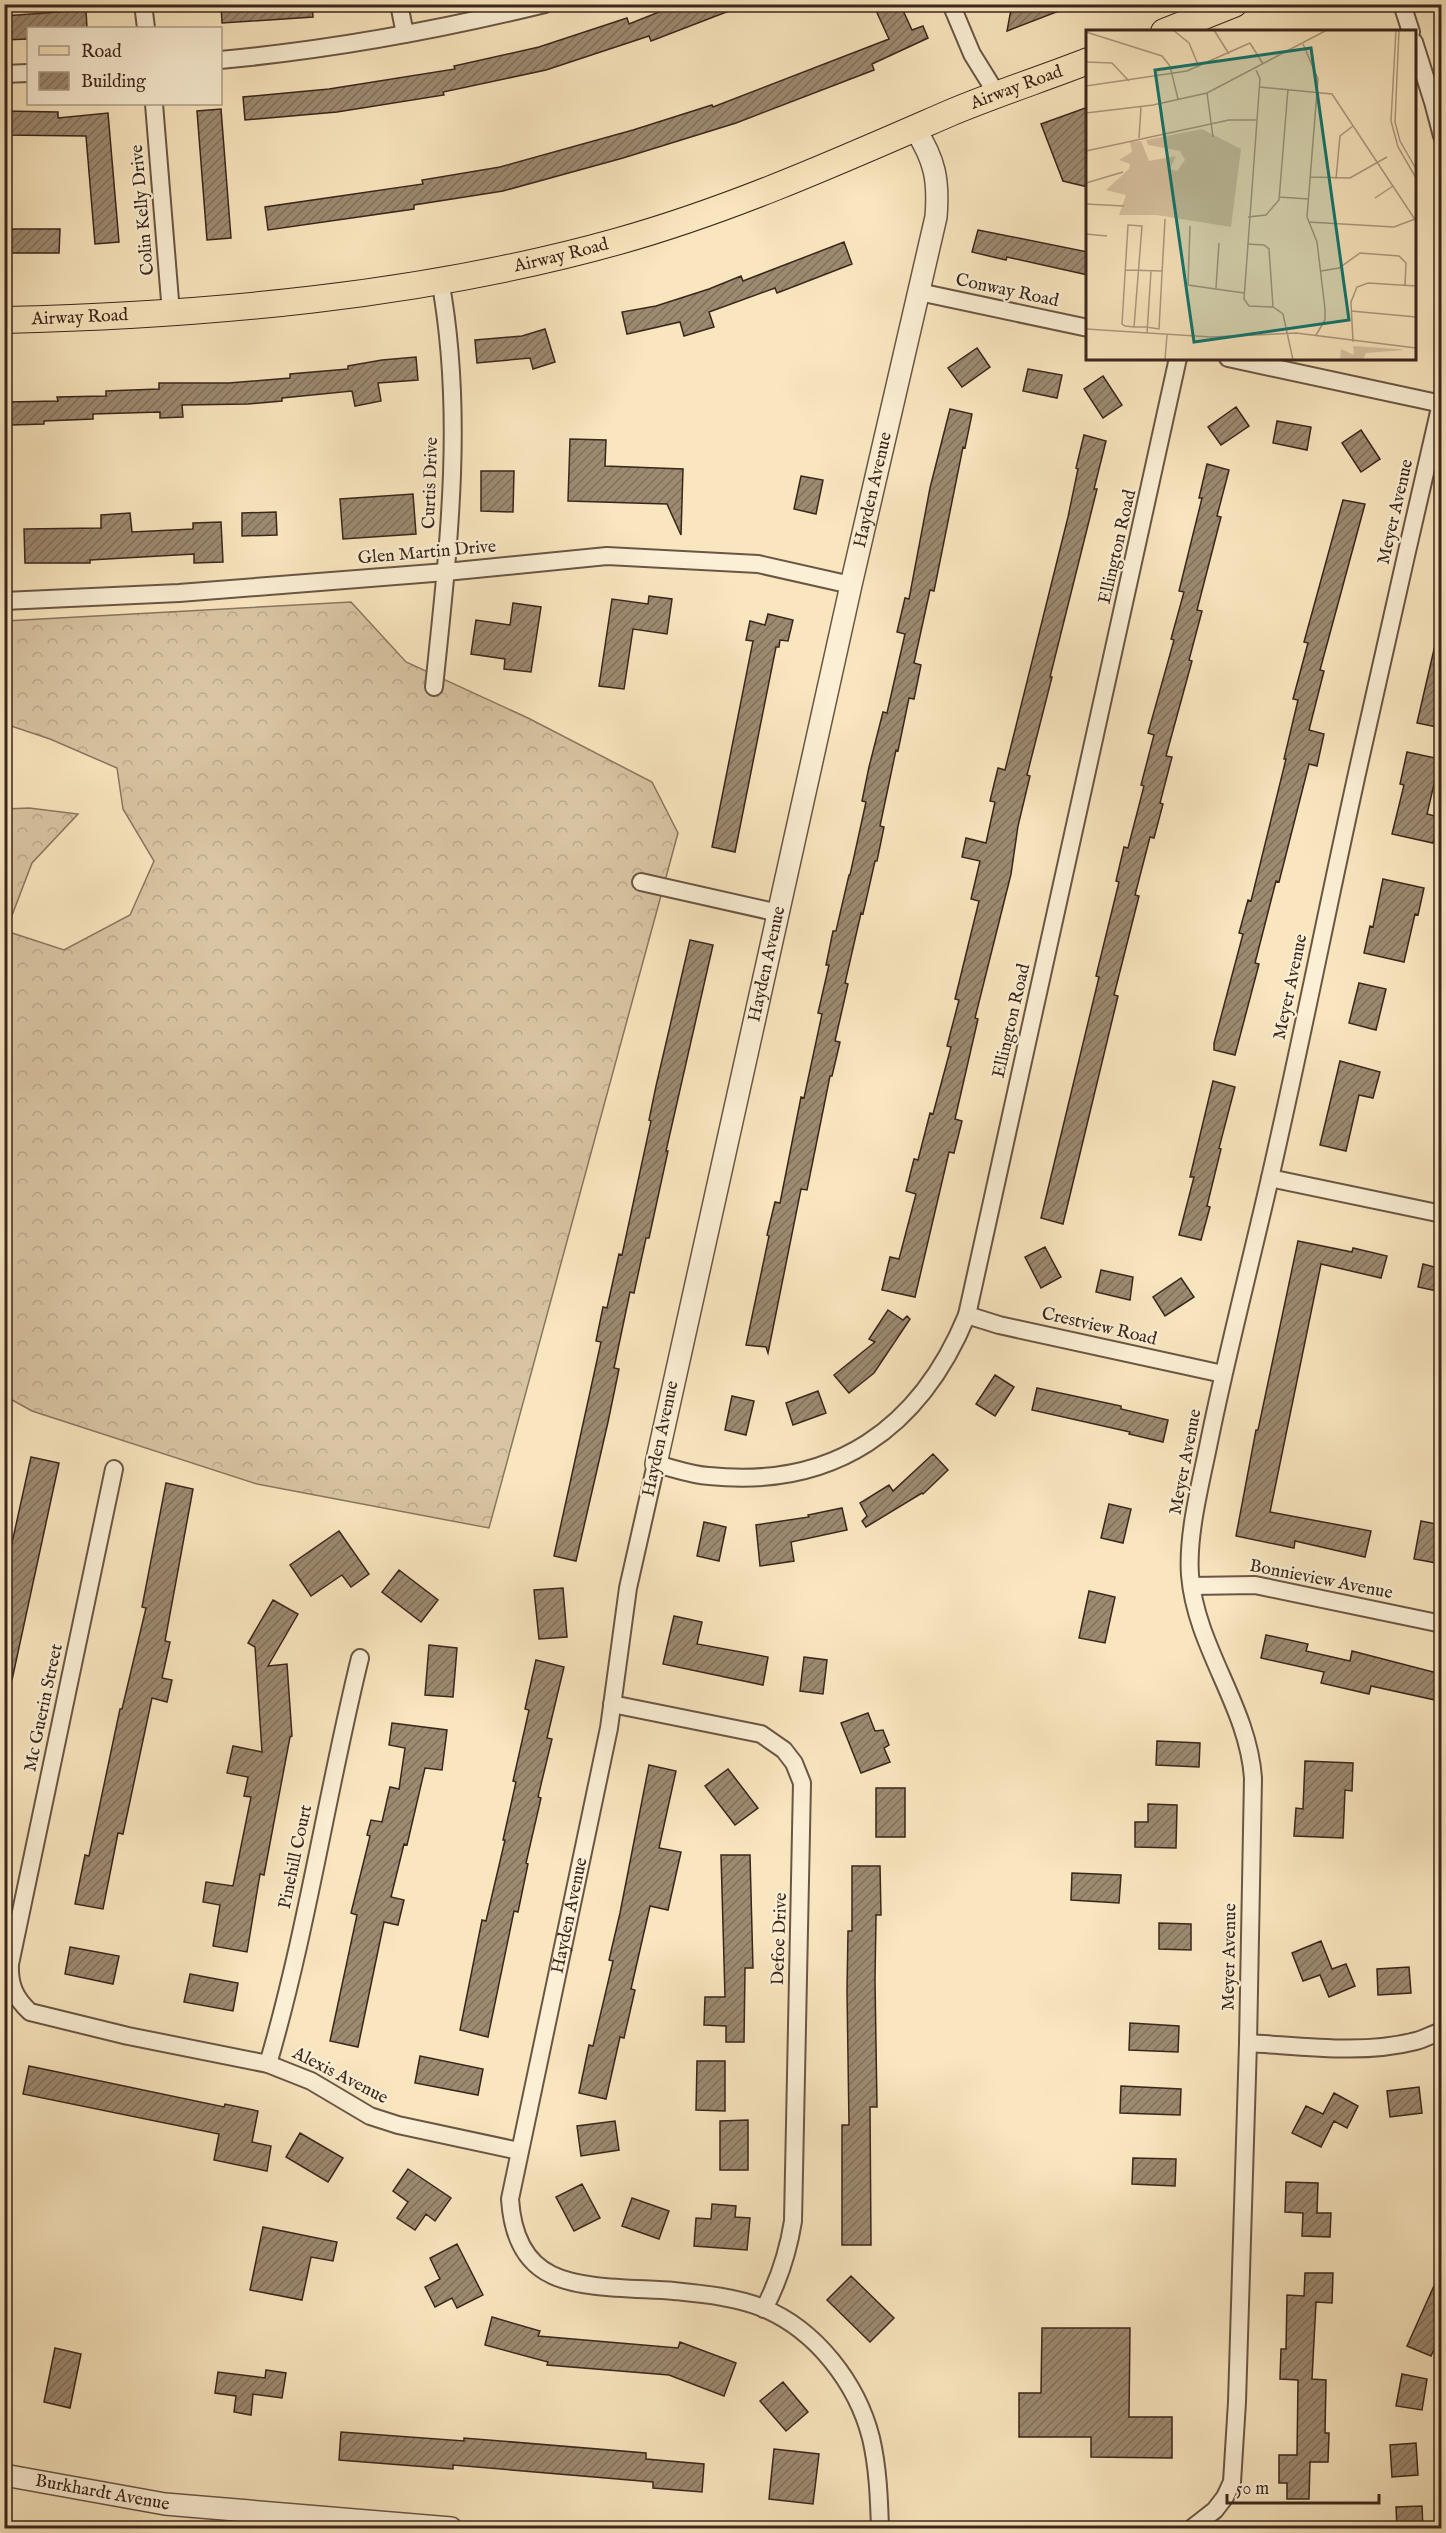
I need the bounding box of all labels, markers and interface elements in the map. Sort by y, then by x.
legend [27,27,222,105]
inset map [1086,30,1416,360]
text: Road [81,41,122,64]
street label: Airway Road [966,60,1066,115]
text: Building [81,71,146,94]
street label: Colin Kelly Drive [126,144,160,276]
street label: Airway Road [511,233,611,278]
street label: Conway Road [953,269,1061,313]
street label: Airway Road [30,304,129,331]
street label: Hayden Avenue [848,430,897,550]
street label: Curtis Drive [418,437,444,529]
street label: Meyer Avenue [1373,457,1419,567]
street label: Ellington Road [1094,487,1142,606]
street label: Glen Martin Drive [357,536,497,570]
street label: Hayden Avenue [743,904,791,1024]
street label: Meyer Avenue [1269,932,1313,1042]
street label: Ellington Road [988,961,1036,1080]
street label: Crestview Road [1039,1303,1159,1352]
street label: Hayden Avenue [637,1379,685,1499]
street label: Meyer Avenue [1164,1407,1208,1517]
street label: Bonnieview Avenue [1247,1555,1395,1605]
street label: Mc Guerin Street [19,1642,69,1774]
street label: Pinehill Court [274,1803,318,1911]
street label: Hayden Avenue [546,1855,593,1976]
street label: Defoe Drive [767,1892,793,1986]
street label: Meyer Avenue [1218,1903,1242,2011]
street label: Alexis Avenue [288,2042,392,2110]
scale bar [1227,2467,1378,2505]
street label: Burkhardt Avenue [33,2469,170,2516]
text: 50 m [1236,2478,1269,2501]

